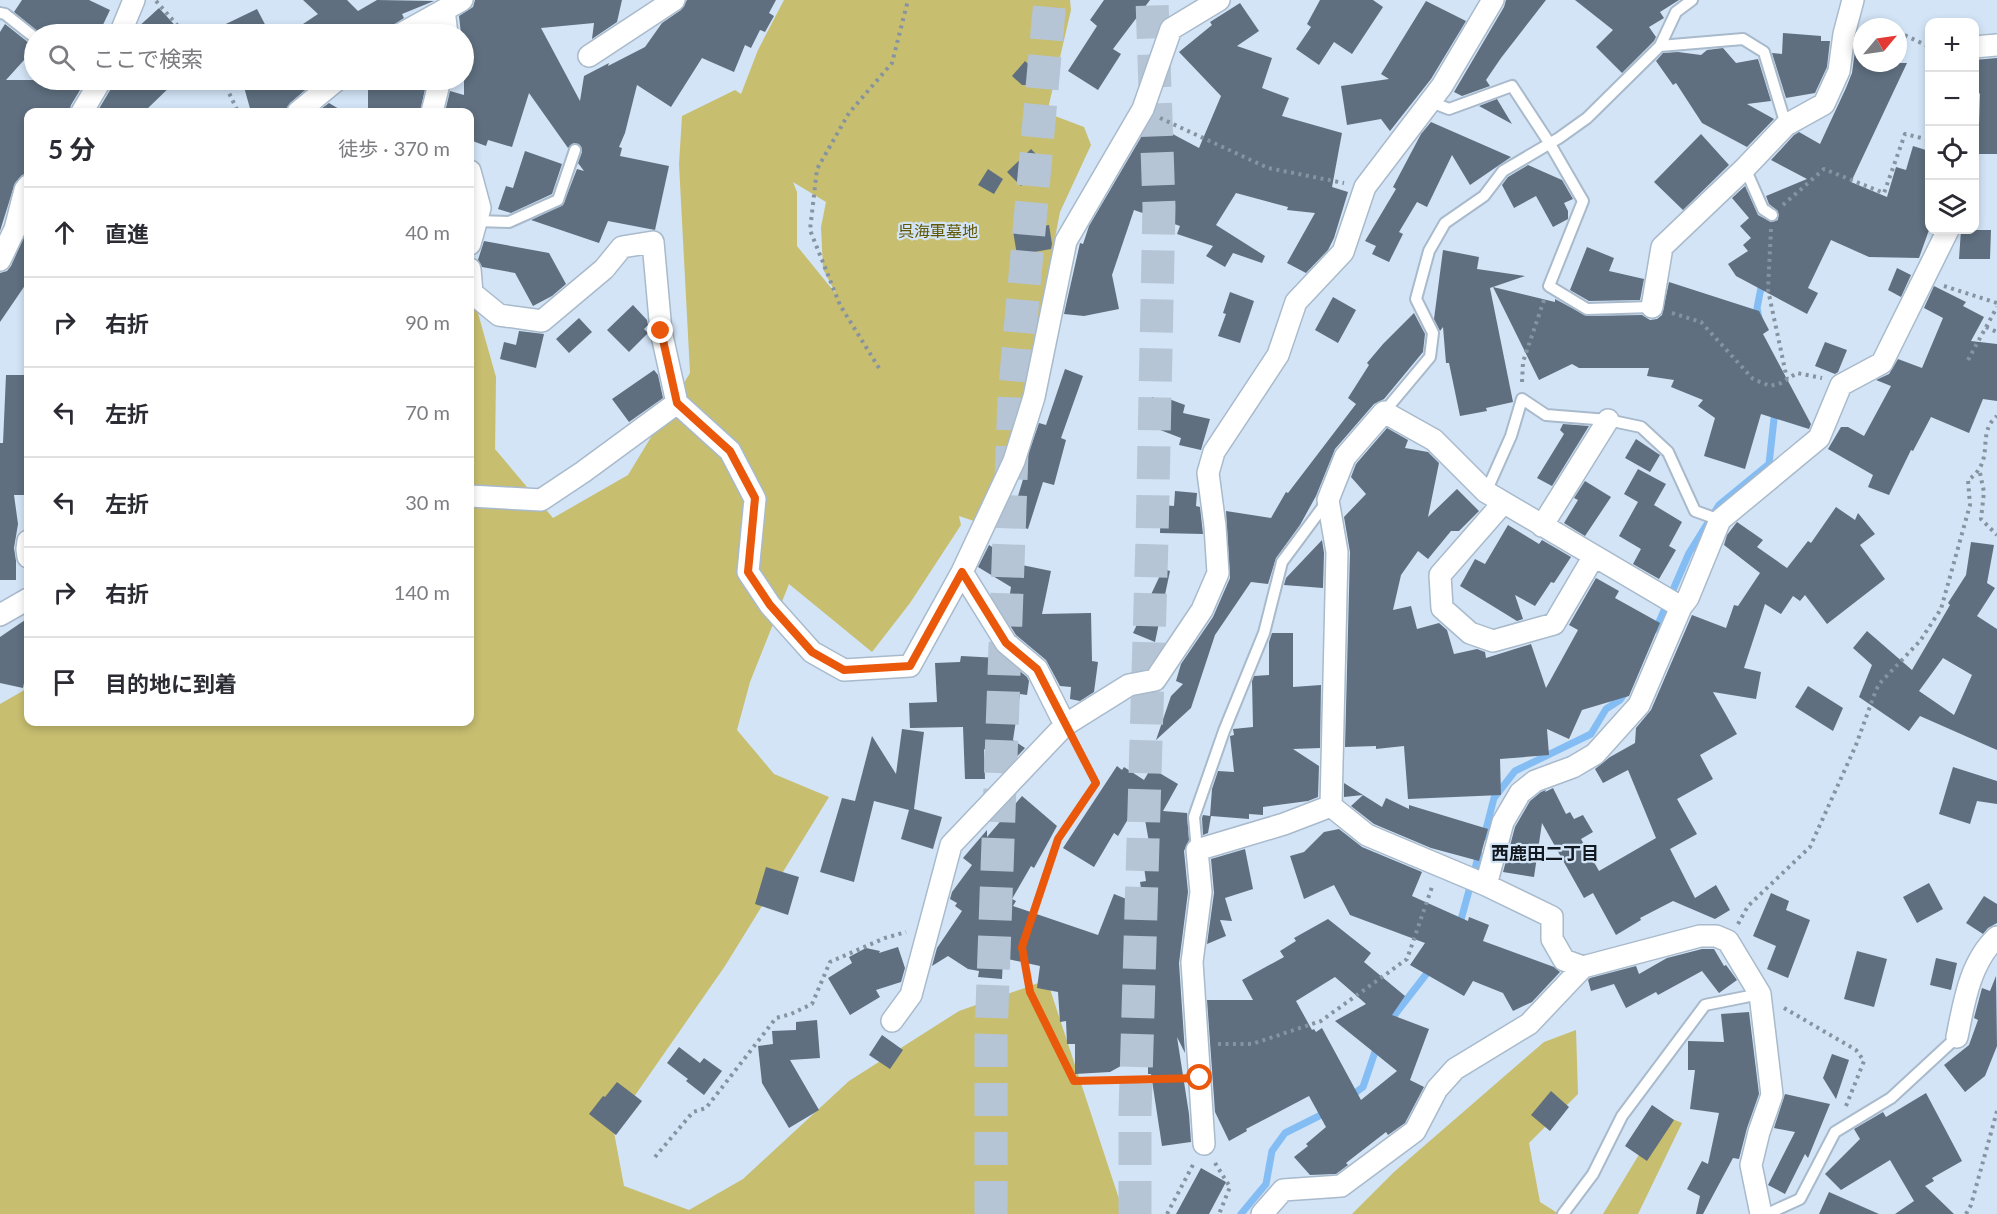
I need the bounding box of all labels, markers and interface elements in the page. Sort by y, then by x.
north arrow [1853,18,1907,72]
map controls [1925,18,1979,234]
button: + [1925,18,1979,72]
search box [24,24,474,90]
icon: search [45,41,78,74]
text: ここで検索 [93,45,203,72]
button: − [1925,72,1979,126]
button: locate [1925,126,1979,180]
text: 5 分 [48,133,95,165]
text: 徒歩 · 370 m [338,136,450,160]
button: layers [1925,180,1979,234]
icon: ahead [48,216,81,249]
text: 直進 [105,220,149,247]
text: 40 m [405,220,450,244]
park label: 呉海軍墓地 [898,221,978,240]
icon: right [48,306,81,339]
text: 右折 [105,310,149,337]
text: 90 m [405,310,450,334]
route end [647,317,673,343]
icon: left [48,396,81,429]
text: 左折 [105,400,149,427]
text: 70 m [405,400,450,424]
icon: left [48,486,81,519]
text: 左折 [105,490,149,517]
text: 30 m [405,490,450,514]
icon: right [48,576,81,609]
text: 右折 [105,580,149,607]
text: 140 m [394,580,450,604]
icon: arrive [48,666,81,699]
text: 目的地に到着 [105,670,237,697]
district label: 西鹿田二丁目 [1491,842,1599,864]
route start [1186,1064,1212,1090]

